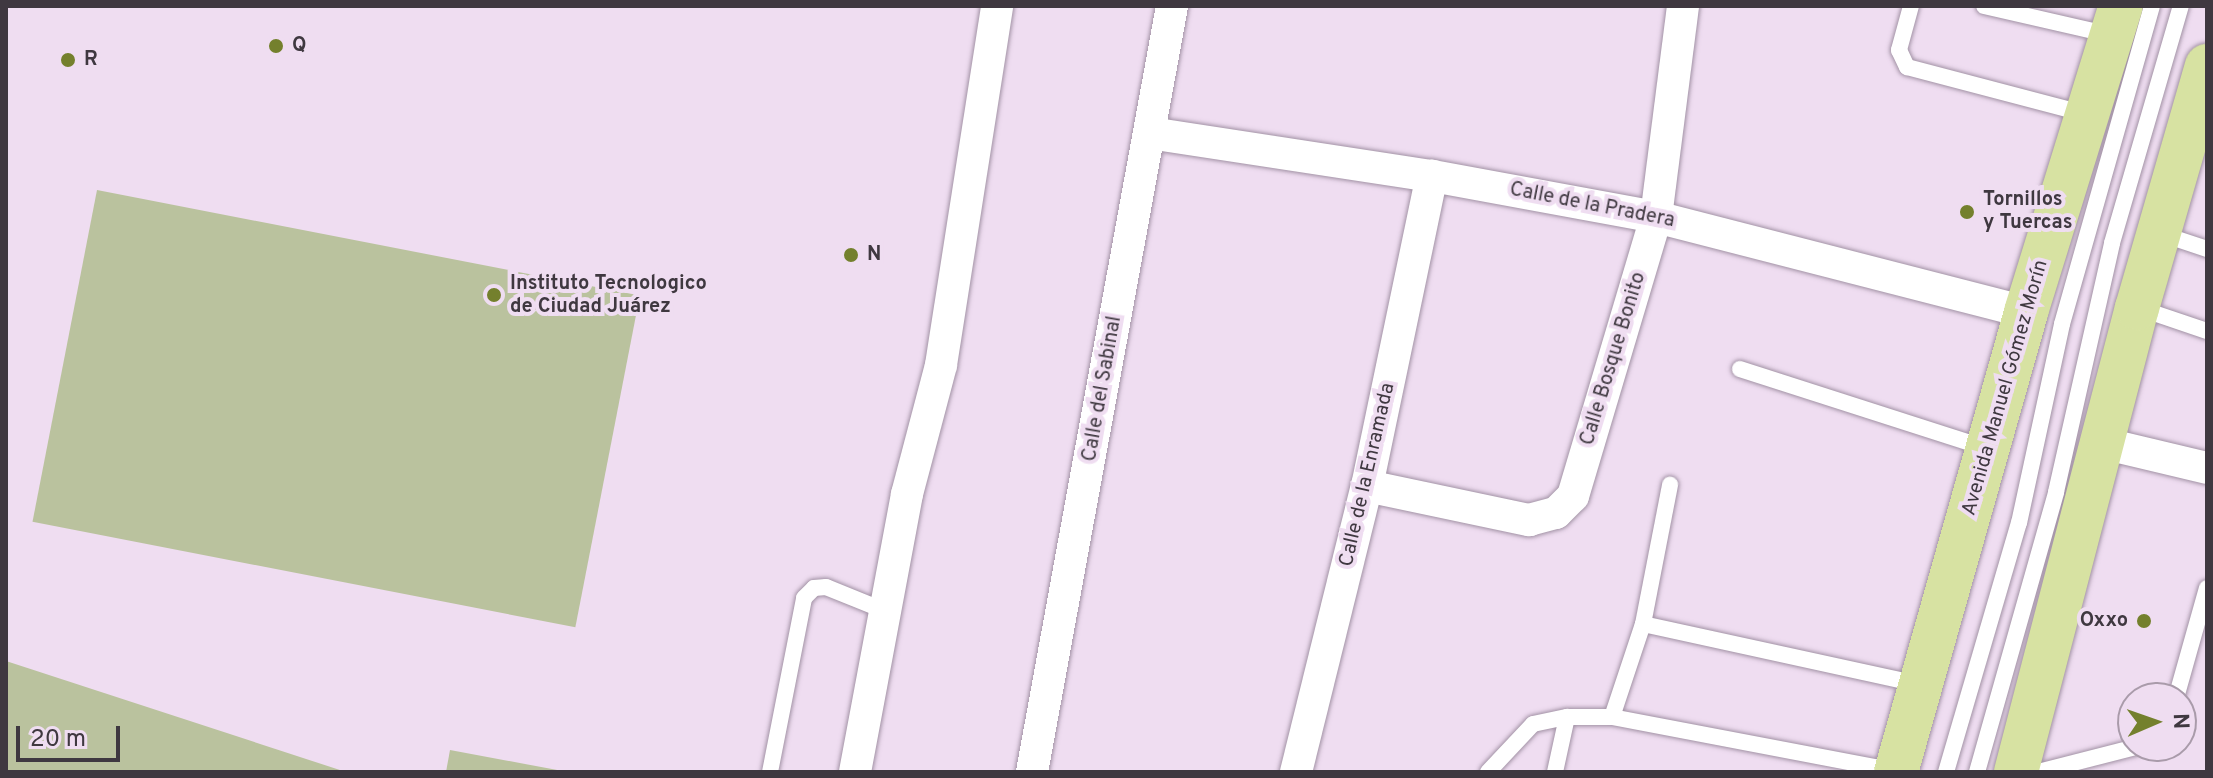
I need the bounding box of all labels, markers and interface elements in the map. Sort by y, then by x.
place label: Q [292,34,306,58]
marker: Q [267,37,285,55]
place label: R [84,48,98,72]
marker: R [59,51,77,69]
street label: Calle de la Pradera [1508,178,1676,234]
place label: Tornillos y Tuercas [1983,188,2072,235]
marker: Tornillos y Tuercas [1958,203,1976,221]
place label: N [867,243,881,267]
marker: N [842,246,860,264]
street label: Avenida Manuel Gómez Morín [1958,257,2054,519]
street label: Calle Bosque Bonito [1576,269,1652,449]
place label: Instituto Tecnologico de Ciudad Juárez [510,272,707,319]
marker: Instituto Tecnologico de Ciudad Juárez [485,286,503,304]
street label: Calle del Sabinal [1078,314,1128,464]
street label: Calle de la Enramada [1335,381,1401,569]
place label: Oxxo [2080,609,2128,633]
marker: Oxxo [2135,612,2153,630]
north arrow [2117,682,2197,762]
scale bar [20,710,124,760]
text: N [2166,713,2193,730]
text: 20 m [30,725,86,755]

